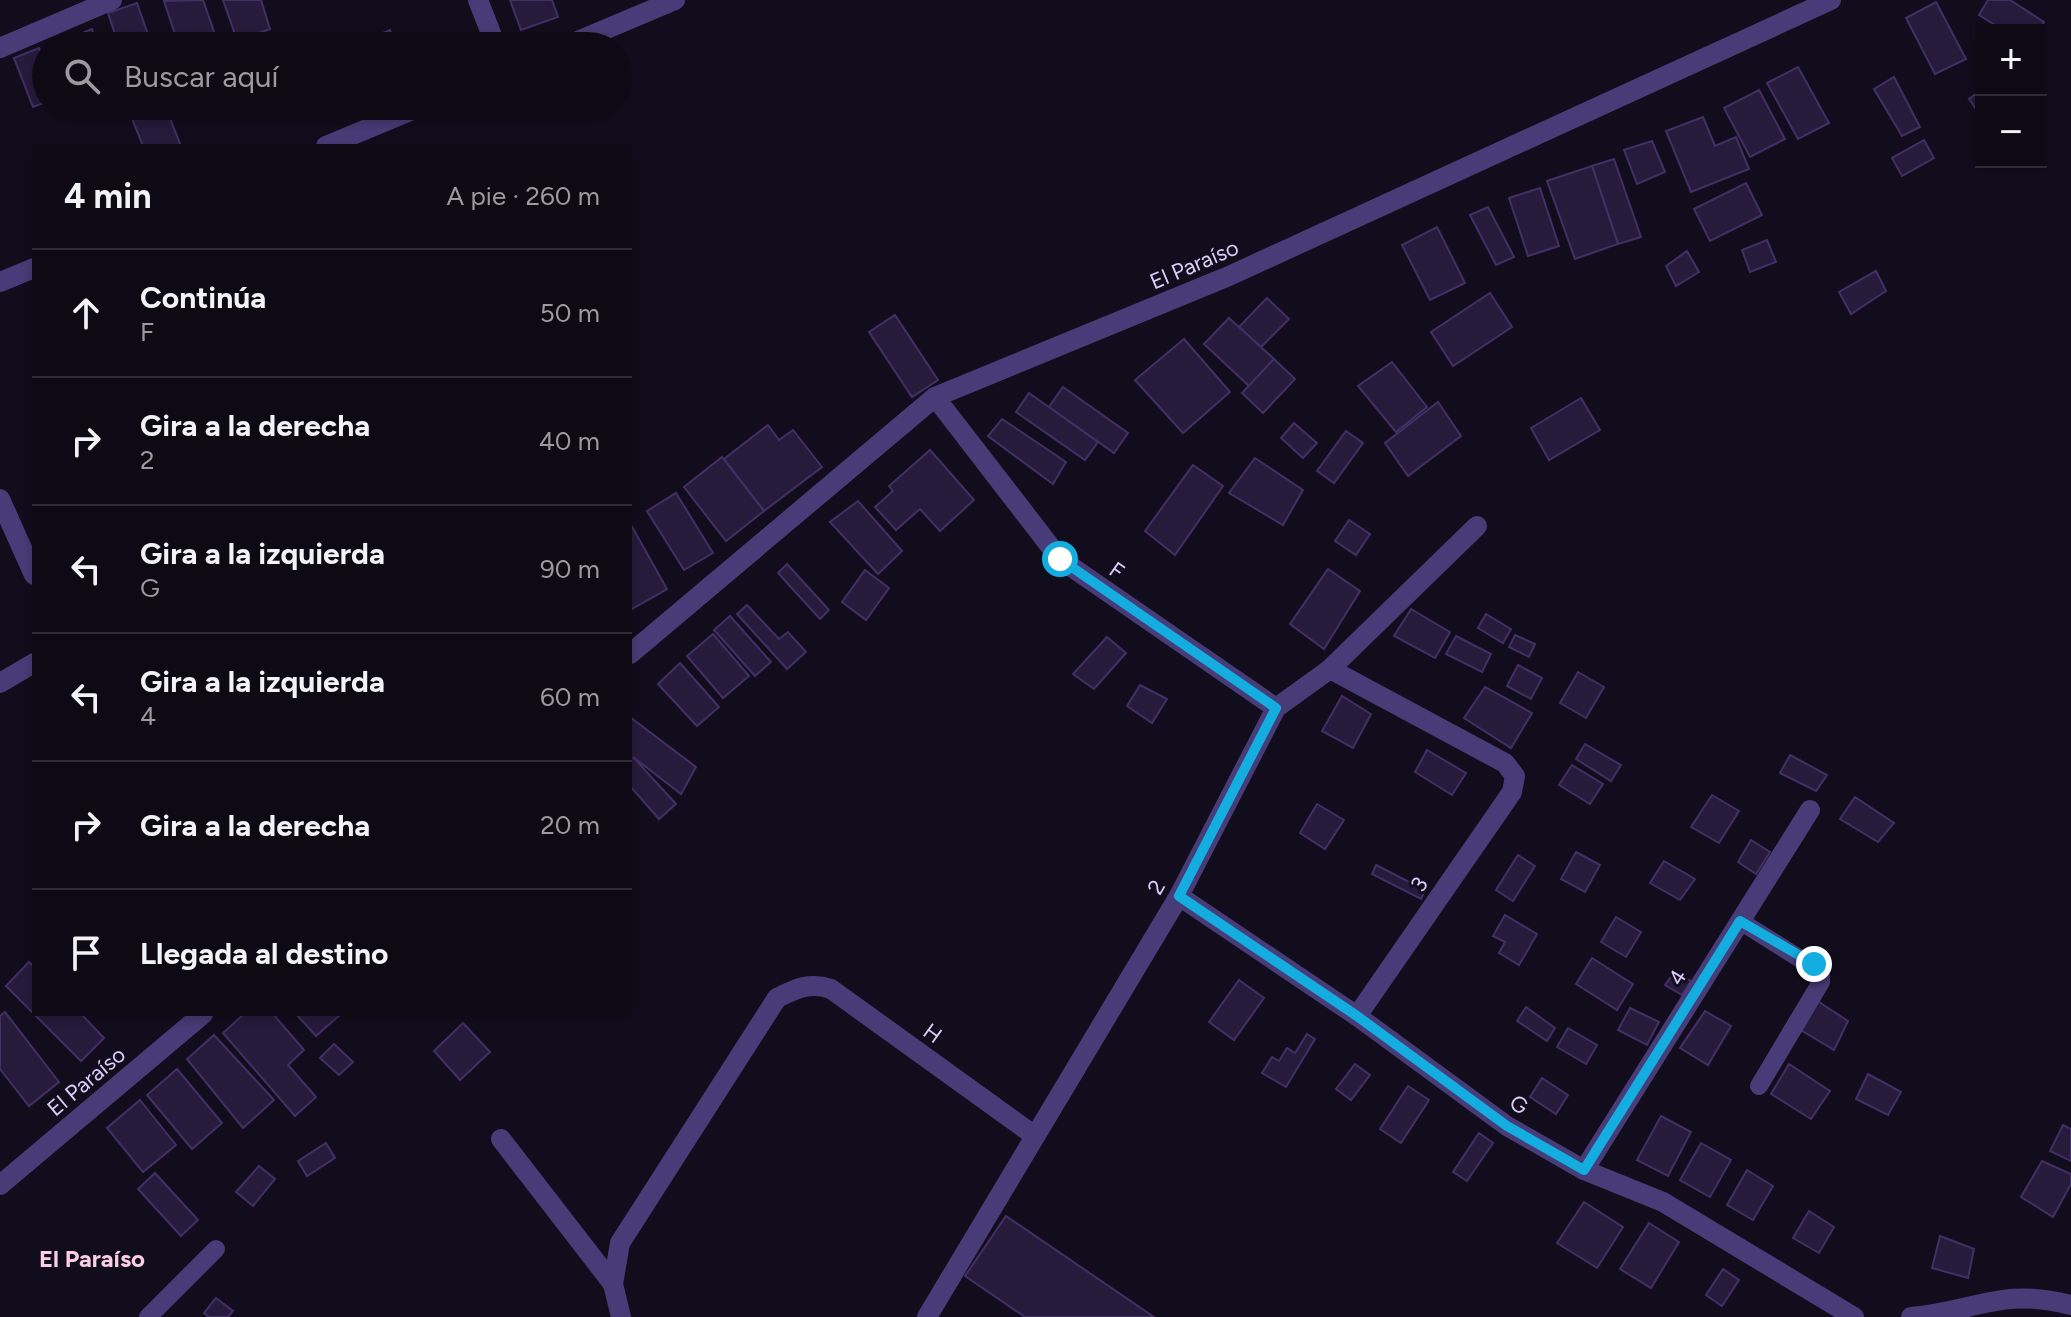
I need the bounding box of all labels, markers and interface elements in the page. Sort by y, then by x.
map controls [1975,24,2047,168]
button: + [1975,24,2047,96]
search box [32,32,632,120]
icon: search [60,54,104,98]
text: Buscar aquí [124,58,278,95]
button: − [1975,96,2047,168]
text: 4 min [64,176,151,217]
text: A pie · 260 m [446,180,600,212]
street label: El Paraíso [1146,234,1243,295]
text: Continúa [140,279,266,316]
icon: ahead [64,291,108,335]
text: 50 m [540,297,600,329]
text: F [140,316,154,348]
text: Gira a la derecha [140,407,370,444]
icon: right [64,419,108,463]
text: 40 m [539,425,600,457]
text: 2 [140,444,155,476]
text: Gira a la izquierda [140,535,385,572]
route start [1042,541,1078,577]
icon: left [64,547,108,591]
text: 90 m [540,553,600,585]
street label: F [1104,556,1129,585]
text: G [140,572,160,604]
text: Gira a la izquierda [140,663,385,700]
icon: left [64,675,108,719]
text: 60 m [540,681,600,713]
text: 4 [140,700,156,732]
icon: right [64,803,108,847]
text: Gira a la derecha [140,807,370,844]
text: 20 m [540,809,600,841]
street label: 3 [1405,872,1434,897]
street label: 2 [1142,875,1171,899]
icon: arrive [64,931,108,975]
text: Llegada al destino [140,935,388,972]
route end [1796,946,1832,982]
street label: 4 [1662,964,1692,990]
street label: H [918,1018,947,1049]
street label: El Paraíso [42,1041,131,1122]
street label: G [1504,1089,1533,1120]
district label: El Paraíso [39,1244,145,1273]

